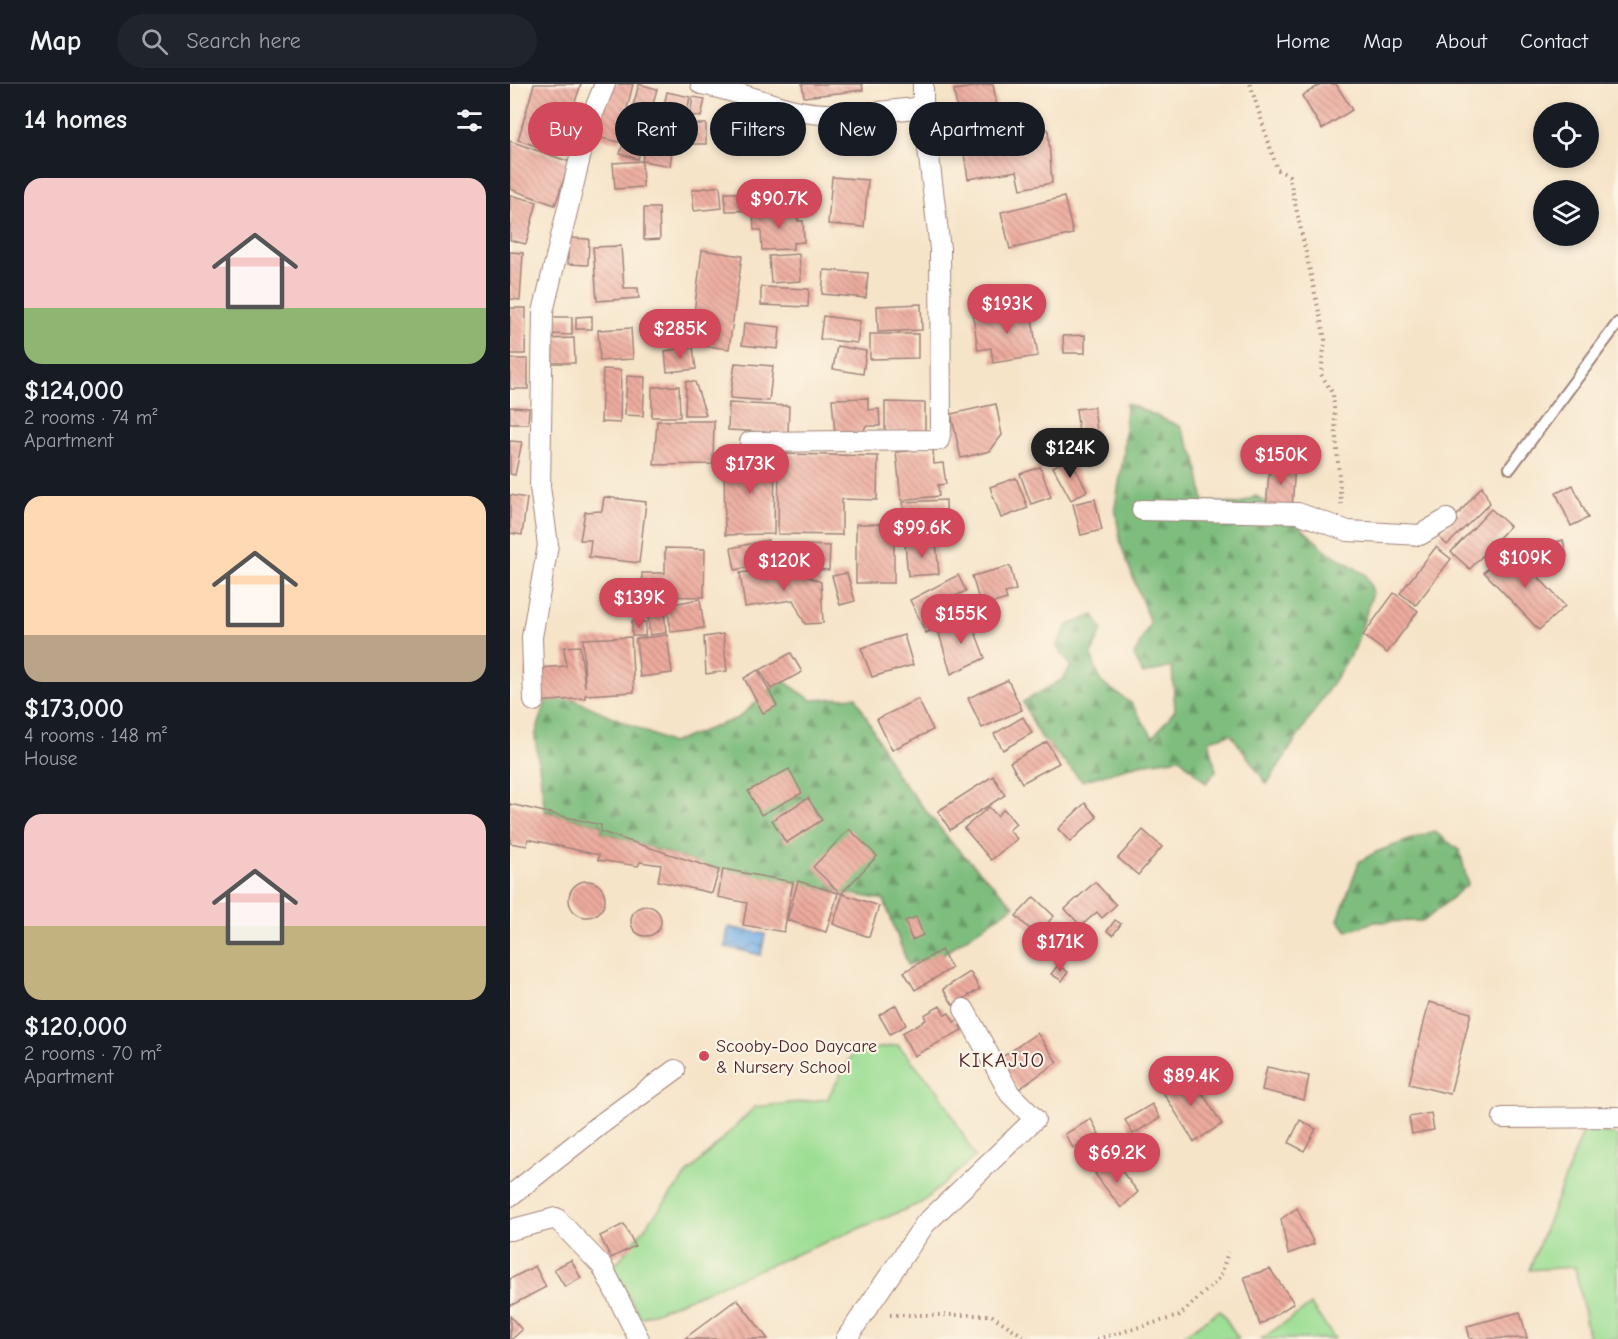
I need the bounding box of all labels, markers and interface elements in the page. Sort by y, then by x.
search box [117,14,537,68]
text: Map [30,25,81,57]
icon: search [138,25,171,58]
text: Search here [186,28,301,54]
text: Home [1276,29,1330,53]
text: Map [1363,29,1403,53]
text: About [1436,29,1487,53]
text: Contact [1520,29,1588,53]
chip: Buy [528,102,603,156]
chip: Rent [615,102,698,156]
chip: Filters [710,102,806,156]
chip: New [818,102,897,156]
chip: Apartment [909,102,1045,156]
map controls [1533,102,1599,246]
button: locate [1533,102,1599,168]
icon: filters [453,104,486,137]
text: 14 homes [24,105,127,135]
pin: $90.7K [730,179,828,230]
button: layers [1533,180,1599,246]
text: $90.7K [750,187,808,210]
icon: home [201,217,309,325]
pin: $193K [965,284,1049,335]
text: $193K [981,292,1033,315]
pin: $285K [638,309,722,360]
text: $285K [653,317,707,340]
text: $124,000 [24,376,124,406]
text: 2 rooms · 74 m² [24,406,157,429]
pin: $124K [1028,428,1112,479]
text: Apartment [24,429,114,452]
pin: $150K [1239,435,1323,486]
text: $124K [1045,436,1095,459]
text: $150K [1254,443,1308,466]
pin: $173K [708,444,792,495]
text: $173K [725,452,775,475]
pin: $99.6K [873,508,971,559]
text: $99.6K [893,516,951,539]
icon: home [201,535,309,643]
pin: $109K [1483,538,1567,589]
pin: $120K [742,541,826,592]
text: $109K [1498,546,1552,569]
text: $120K [758,549,810,572]
pin: $139K [597,578,681,629]
text: $139K [613,586,665,609]
pin: $155K [919,594,1003,645]
text: $155K [935,602,987,625]
text: $173,000 [24,694,124,724]
text: 4 rooms · 148 m² [24,724,167,747]
text: House [24,747,78,770]
icon: home [201,853,309,961]
pin: $171K [1018,922,1102,973]
text: $171K [1036,930,1084,953]
text: $120,000 [24,1012,127,1042]
place label: Scooby-Doo Daycare & Nursery School [716,1036,877,1078]
text: 2 rooms · 70 m² [24,1042,161,1065]
district label: KIKAJJO [958,1048,1046,1072]
marker: Scooby-Doo Daycare & Nursery School [697,1049,711,1063]
pin: $89.4K [1142,1056,1240,1107]
text: $89.4K [1163,1064,1220,1087]
text: Apartment [24,1065,114,1088]
pin: $69.2K [1068,1133,1166,1184]
text: $69.2K [1088,1141,1146,1164]

